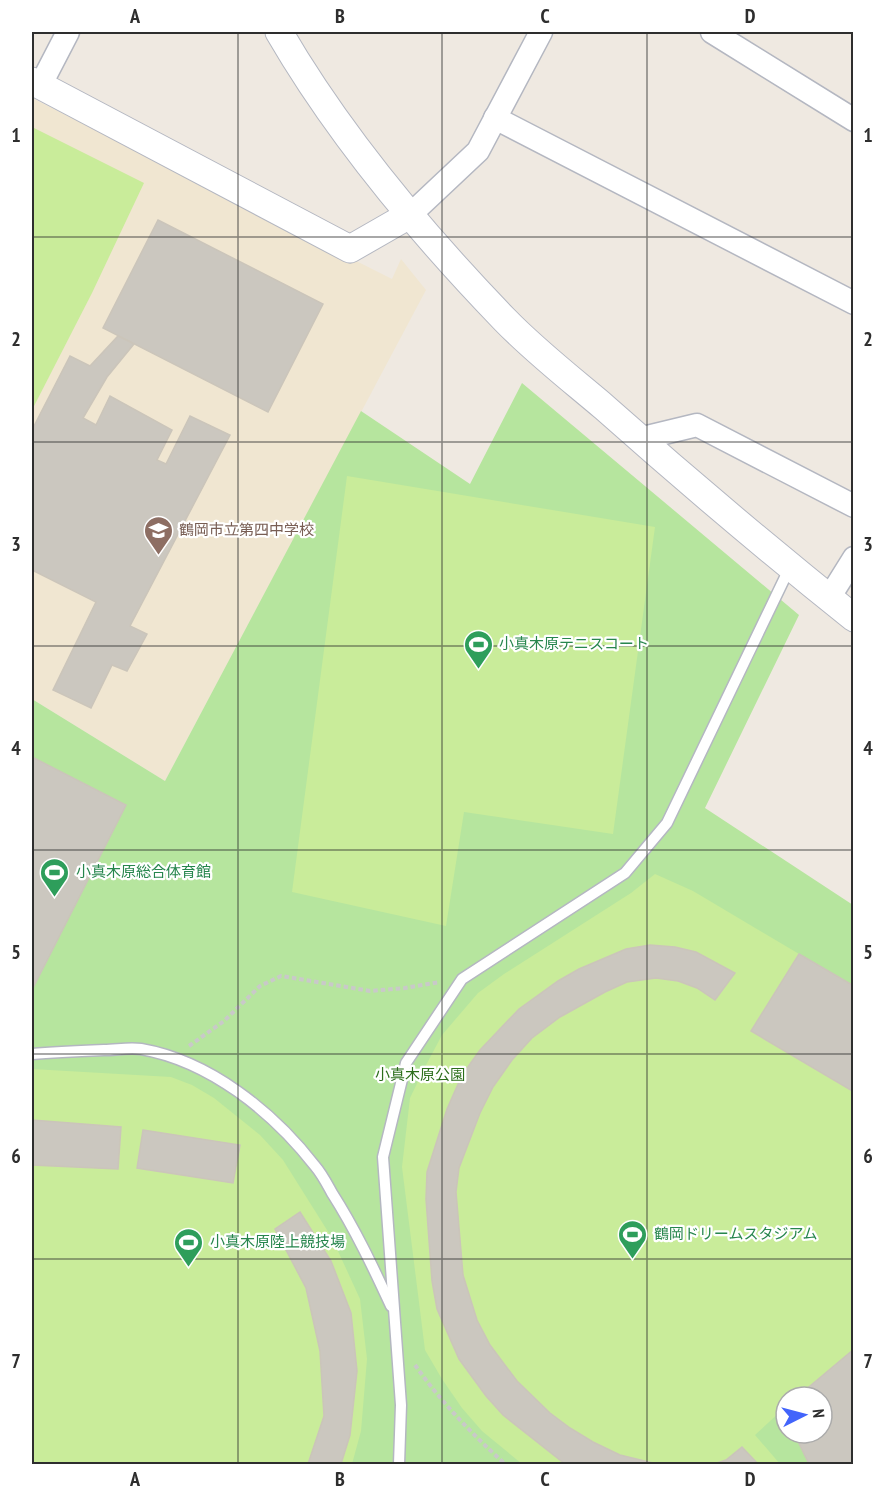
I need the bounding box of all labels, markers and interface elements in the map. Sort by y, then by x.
text: A [129,3,141,29]
text: B [335,3,345,29]
text: C [540,3,550,29]
text: D [745,3,756,29]
text: 1 [11,122,21,148]
text: 1 [863,122,873,148]
text: 2 [11,326,21,352]
text: 2 [863,326,873,352]
school or university icon: 鶴岡市立第四中学校 [142,514,174,556]
place label: 鶴岡市立第四中学校 [179,520,314,539]
text: 3 [11,531,21,557]
text: 3 [863,531,873,557]
sports icon: 小真木原テニスコート [462,628,494,670]
place label: 小真木原テニスコート [499,634,649,653]
text: 4 [11,735,21,761]
text: 4 [863,735,873,761]
sports icon: 小真木原総合体育館 [39,856,71,898]
place label: 小真木原総合体育館 [76,862,211,881]
text: 5 [11,939,21,965]
text: 5 [863,939,873,965]
park label: 小真木原公園 [375,1065,465,1084]
text: 6 [11,1143,21,1169]
text: 6 [863,1143,873,1169]
sports icon: 鶴岡ドリームスタジアム [617,1218,649,1260]
place label: 鶴岡ドリームスタジアム [654,1224,818,1243]
sports icon: 小真木原陸上競技場 [173,1226,205,1268]
place label: 小真木原陸上競技場 [210,1232,345,1251]
text: 7 [11,1348,21,1374]
text: 7 [863,1348,873,1374]
north arrow [774,1385,834,1445]
text: N [809,1408,829,1419]
text: A [129,1466,141,1492]
text: B [335,1466,345,1492]
text: C [540,1466,550,1492]
text: D [745,1466,756,1492]

